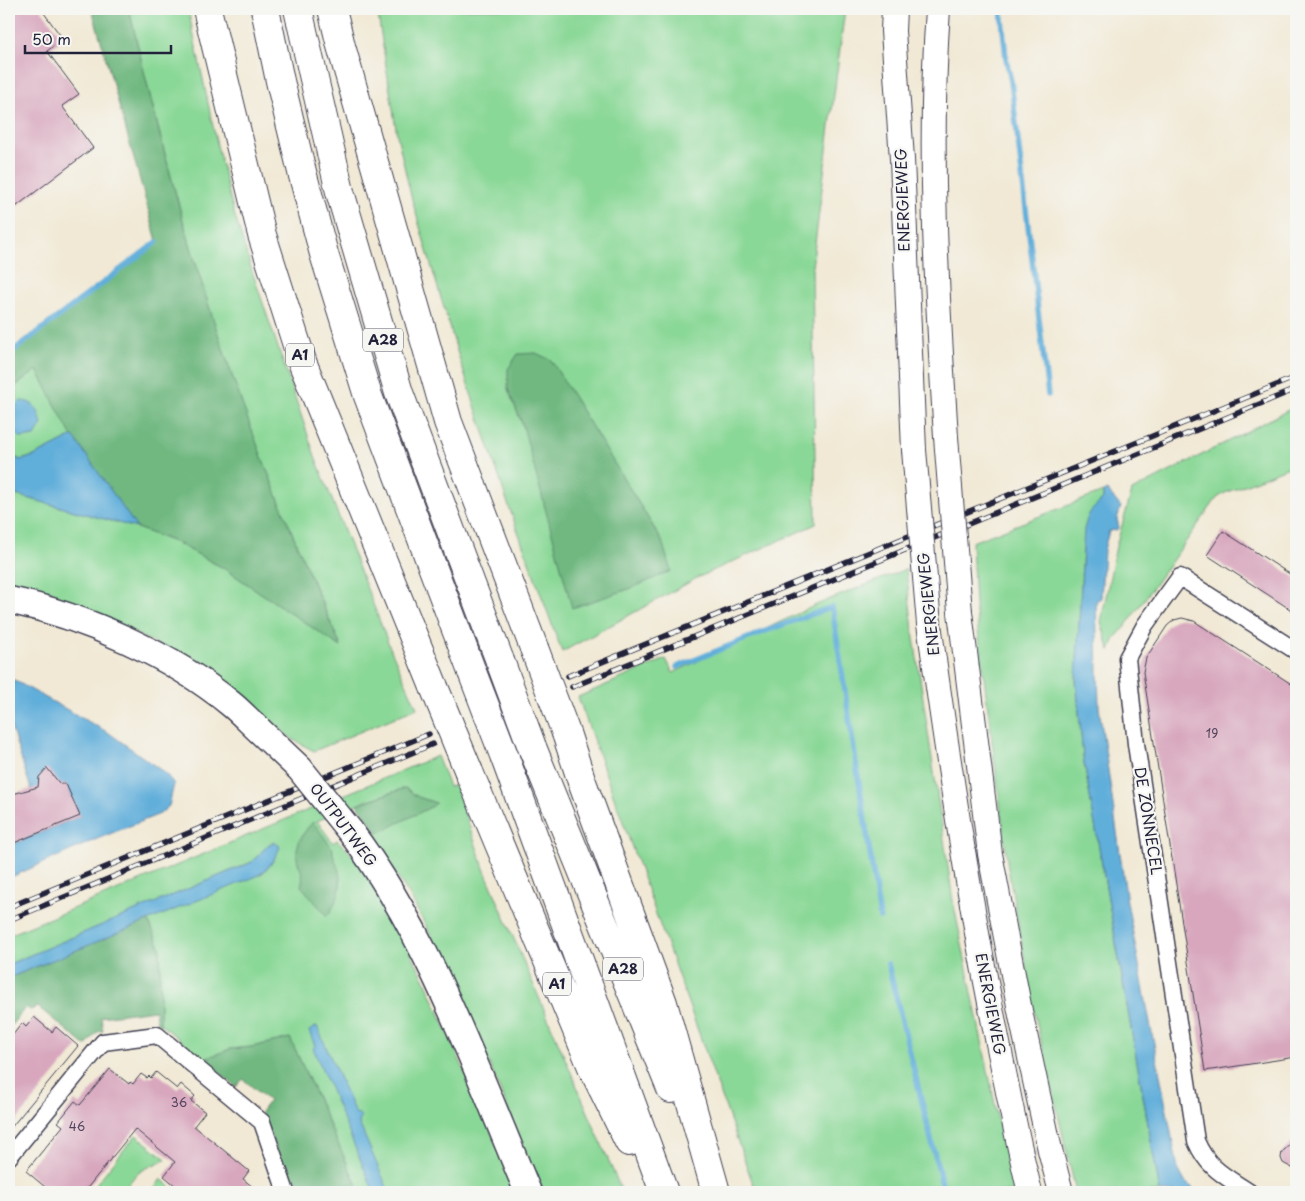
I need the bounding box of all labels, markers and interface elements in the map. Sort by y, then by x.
scale bar [25,22,171,54]
text: 50 m [32,27,71,50]
street label: ENERGIEWEG [888,148,915,252]
road number: A28 [363,328,403,352]
road number: A1 [286,344,314,366]
street label: ENERGIEWEG [911,551,944,657]
house number: 19 [1206,724,1218,742]
street label: DE ZONNECEL [1130,765,1169,876]
street label: OUTPUTWEG [305,777,383,871]
street label: ENERGIEWEG [970,951,1013,1057]
road number: A28 [603,958,643,981]
road number: A1 [543,972,571,996]
house number: 36 [171,1093,187,1111]
house number: 46 [69,1117,85,1135]

